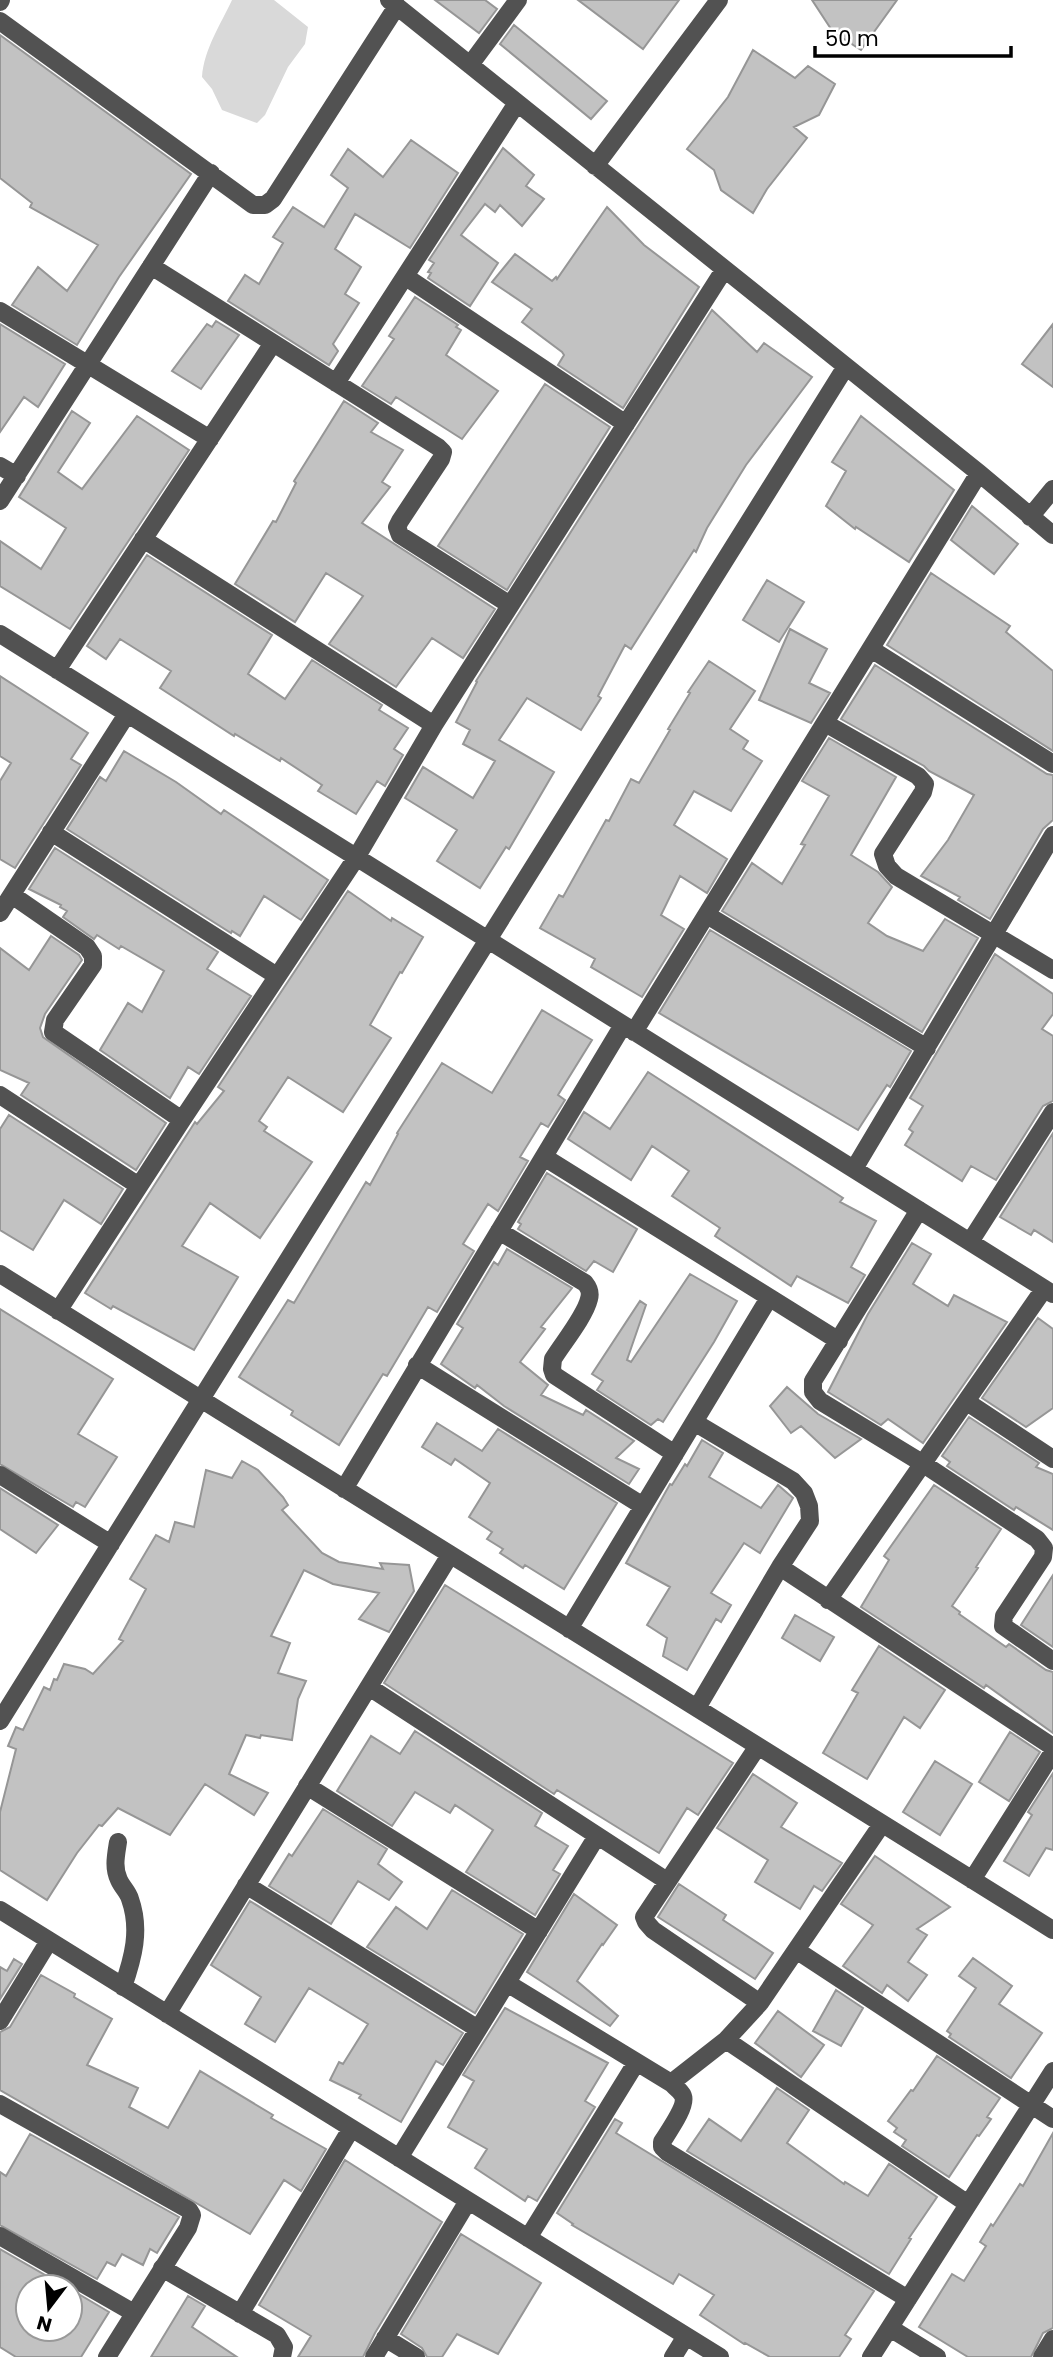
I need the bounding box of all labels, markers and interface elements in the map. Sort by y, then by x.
scale bar [815,14,1011,58]
text: 50 m [825,24,879,53]
north arrow [14,2273,84,2343]
text: N [34,2309,55,2339]

